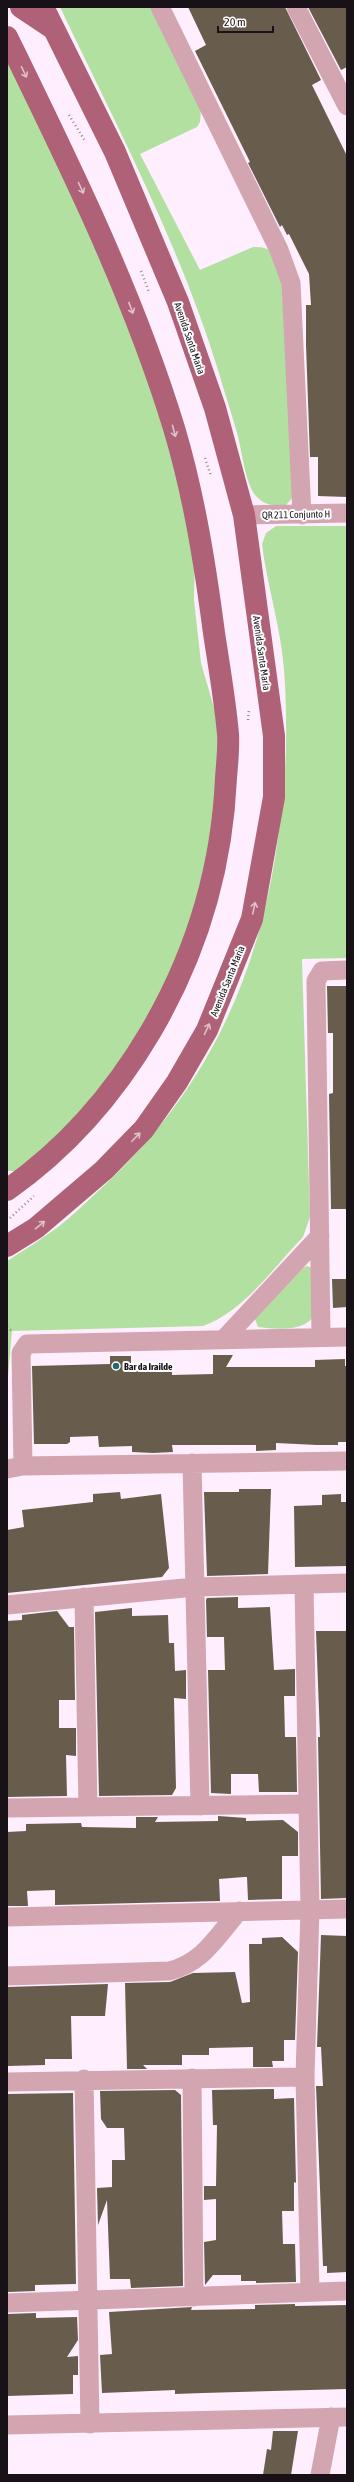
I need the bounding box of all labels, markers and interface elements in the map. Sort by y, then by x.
scale bar [218,8,273,34]
text: 20 m [224,15,246,29]
one-way arrow [21,65,28,77]
one-way arrow [78,182,85,194]
street label: Avenida Santa Maria [172,301,207,376]
one-way arrow [128,302,136,314]
one-way arrow [171,424,178,437]
street label: QR 211 Conjunto H [262,508,330,521]
street label: Avenida Santa Maria [251,615,272,691]
one-way arrow [250,902,258,915]
street label: Avenida Santa Maria [208,944,247,1018]
one-way arrow [204,1023,211,1035]
one-way arrow [131,1132,140,1142]
one-way arrow [34,1220,45,1229]
marker: Bar da Irailde [111,1361,121,1371]
place label: Bar da Irailde [124,1361,173,1372]

